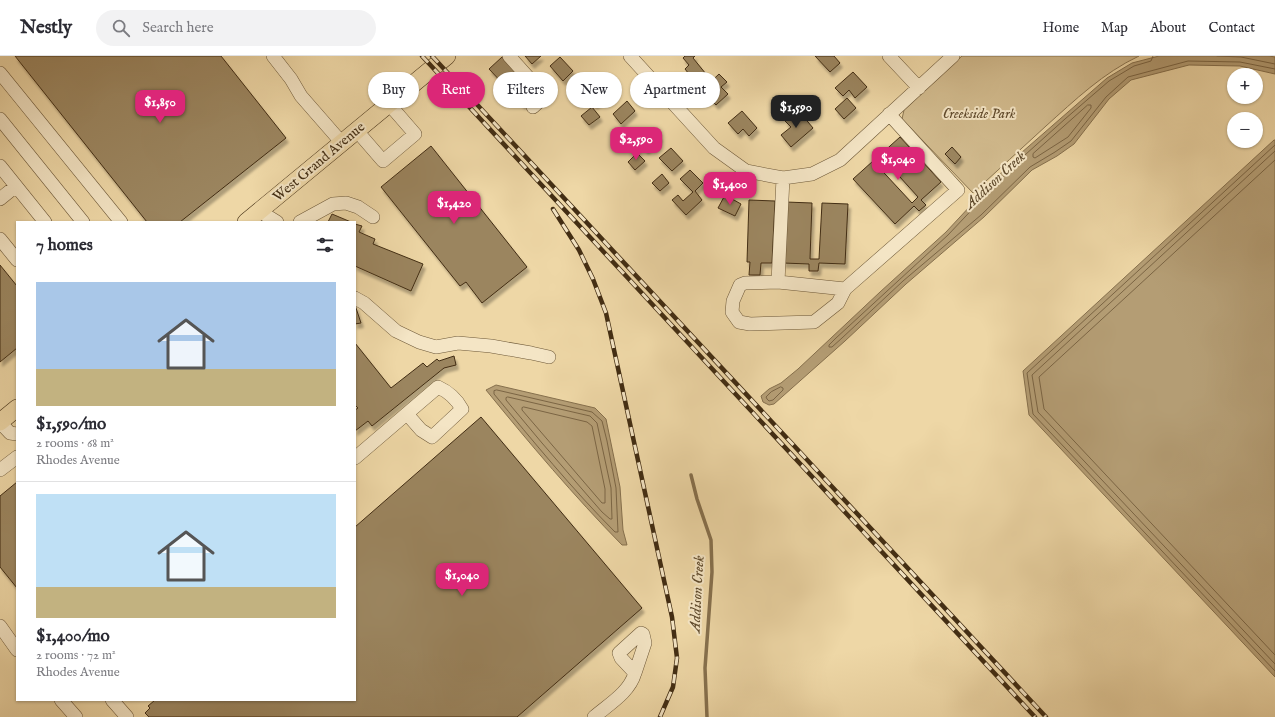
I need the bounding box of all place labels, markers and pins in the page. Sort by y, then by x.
pin: $1,850 [127,90,193,124]
pin: $1,590 [763,95,829,129]
pin: $2,590 [603,127,669,161]
pin: $1,040 [865,147,931,181]
pin: $1,400 [697,172,763,206]
pin: $1,420 [421,191,487,225]
pin: $1,040 [429,563,495,597]

